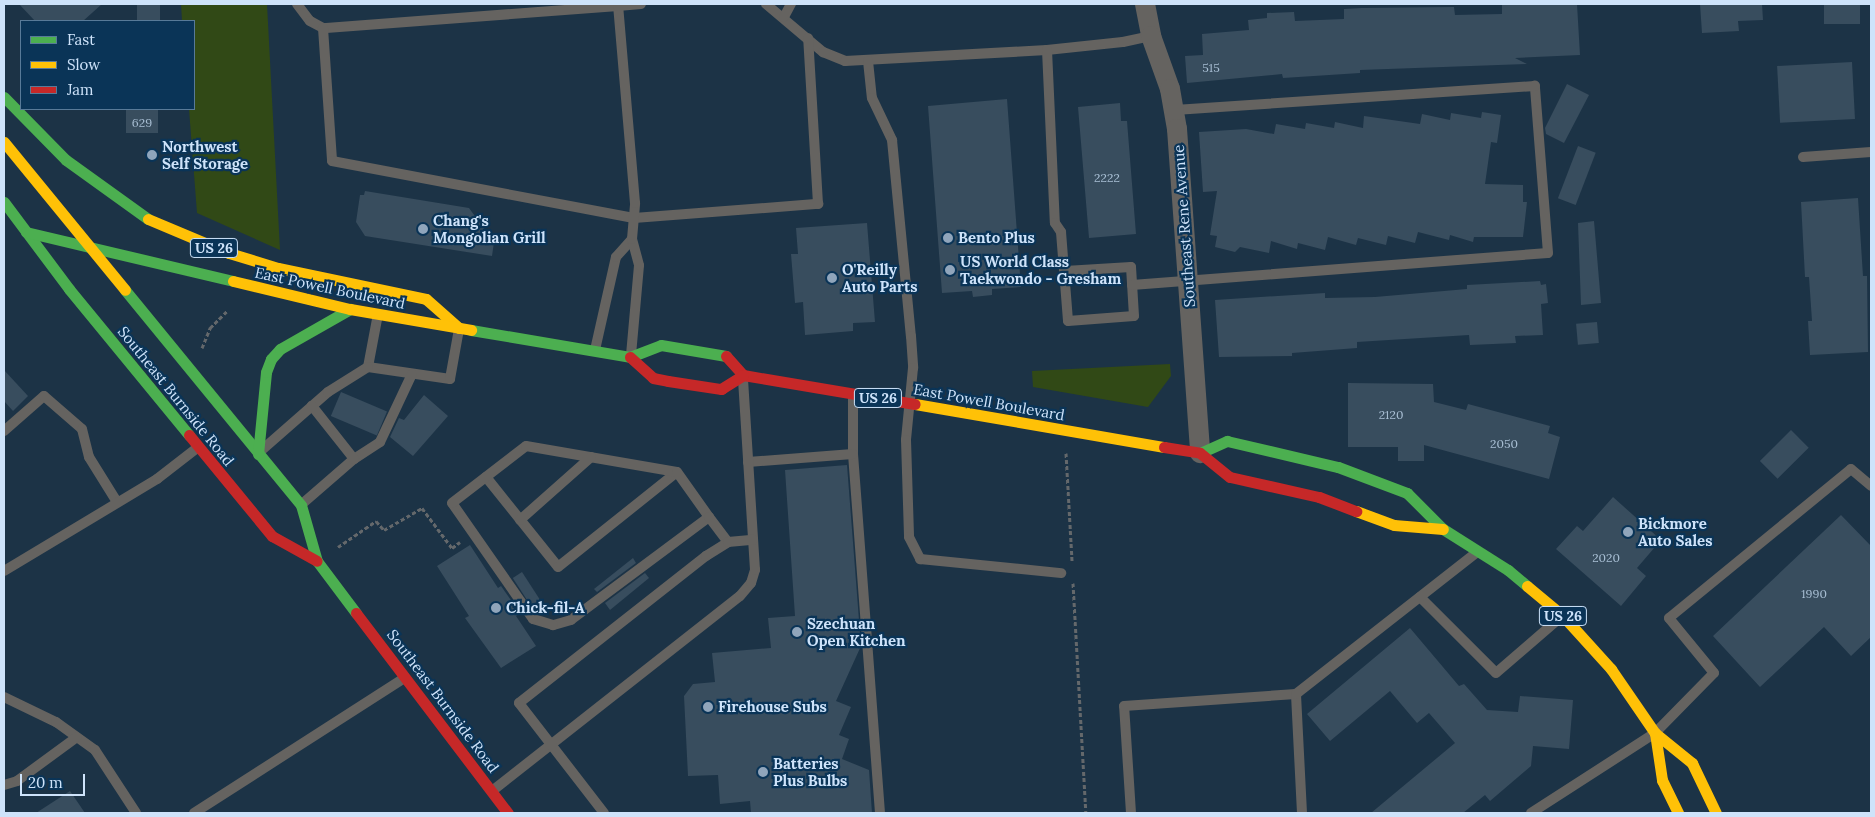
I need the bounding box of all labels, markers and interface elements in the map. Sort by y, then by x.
legend [20,20,195,110]
text: Fast [67,30,95,49]
text: Slow [67,55,100,74]
house number: 515 [1202,61,1220,75]
text: Jam [67,80,94,99]
house number: 629 [132,116,152,130]
place label: Northwest Self Storage [162,137,248,172]
street label: Southeast Rene Avenue [1169,144,1199,308]
marker: Northwest Self Storage [146,149,158,161]
house number: 2222 [1094,171,1120,185]
place label: Chang's Mongolian Grill [433,211,546,246]
marker: Chang's Mongolian Grill [417,223,429,235]
place label: Bento Plus [958,229,1035,247]
marker: Bento Plus [942,232,954,244]
road number: US 26 [189,237,239,260]
place label: US World Class Taekwondo - Gresham [960,252,1121,287]
place label: O'Reilly Auto Parts [842,260,918,295]
street label: East Powell Boulevard [253,263,407,313]
marker: US World Class Taekwondo - Gresham [944,264,956,276]
marker: O'Reilly Auto Parts [826,272,838,284]
street label: Southeast Burnside Road [114,323,238,469]
street label: East Powell Boulevard [912,380,1066,424]
road number: US 26 [853,386,903,409]
house number: 2120 [1379,408,1403,422]
house number: 2050 [1490,437,1518,451]
place label: Bickmore Auto Sales [1638,514,1712,549]
marker: Bickmore Auto Sales [1622,526,1634,538]
house number: 2020 [1592,551,1620,565]
house number: 1990 [1801,587,1827,601]
place label: Chick-fil-A [506,599,585,617]
marker: Chick-fil-A [490,602,502,614]
road number: US 26 [1538,604,1588,628]
place label: Szechuan Open Kitchen [807,614,906,649]
street label: Southeast Burnside Road [383,626,503,776]
marker: Szechuan Open Kitchen [791,626,803,638]
place label: Firehouse Subs [718,698,827,716]
marker: Firehouse Subs [702,701,714,713]
place label: Batteries Plus Bulbs [773,754,847,789]
scale bar [22,764,88,796]
marker: Batteries Plus Bulbs [757,766,769,778]
text: 20 m [28,773,63,792]

